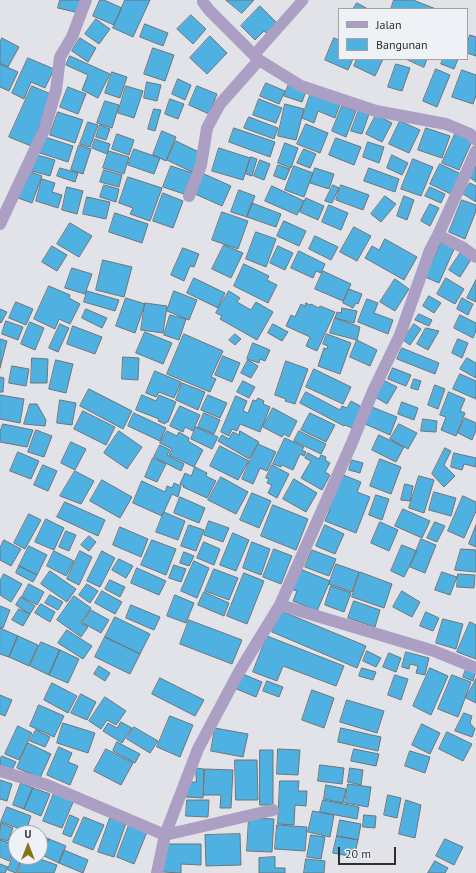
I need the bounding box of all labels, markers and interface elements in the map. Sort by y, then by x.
legend [338,8,468,60]
text: Jalan [376,17,401,32]
text: Bangunan [376,37,428,52]
north arrow [8,825,48,865]
text: U [25,827,31,841]
scale bar [340,839,398,865]
text: 20 m [345,846,371,861]

